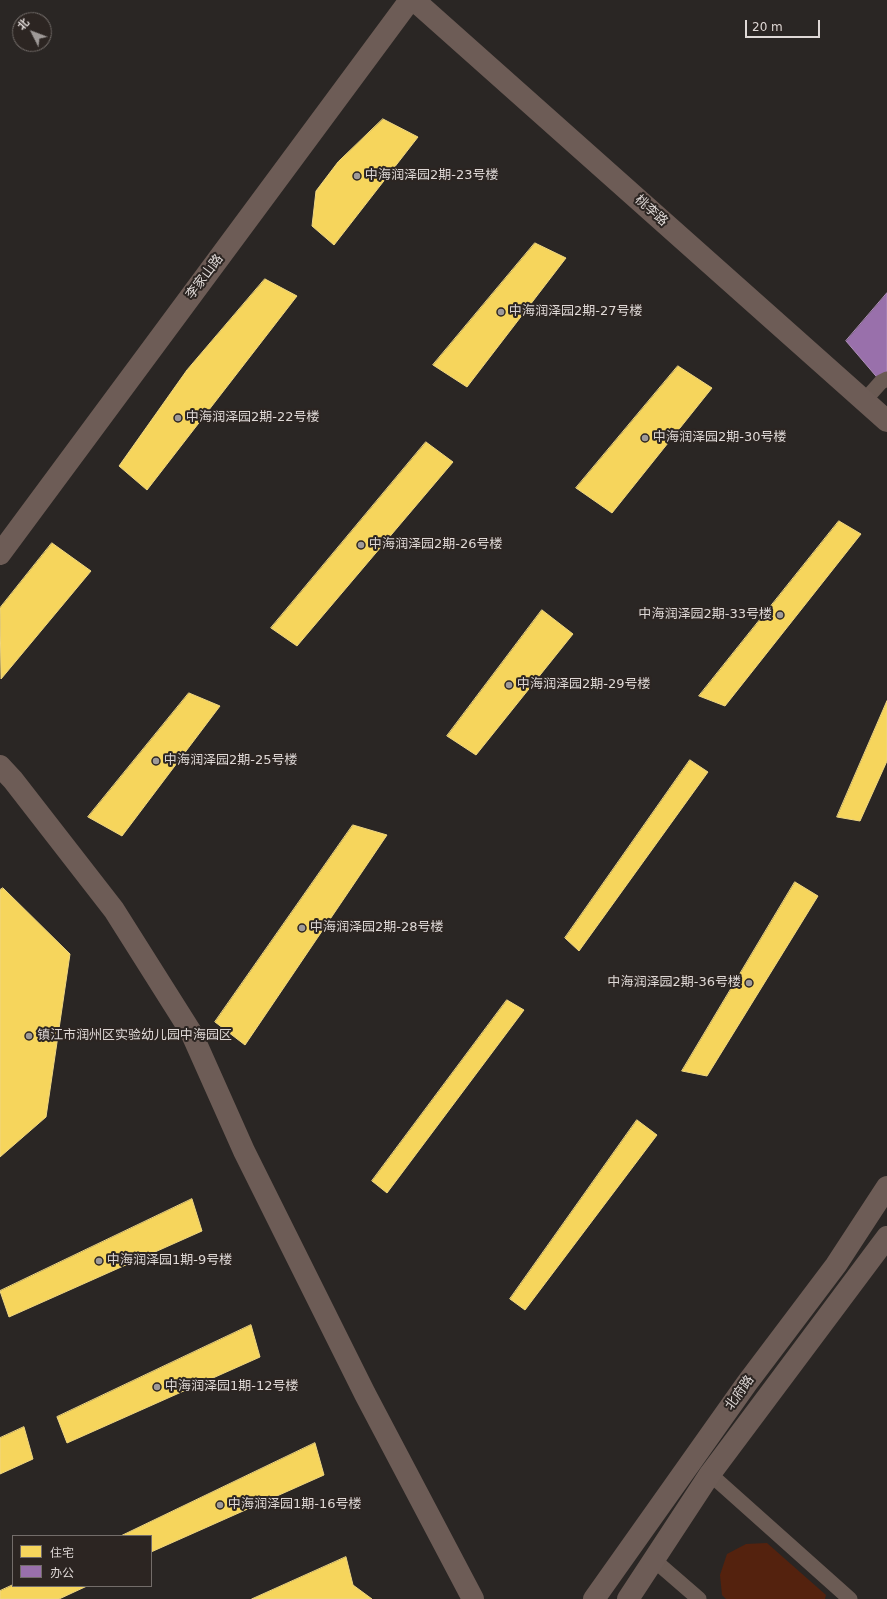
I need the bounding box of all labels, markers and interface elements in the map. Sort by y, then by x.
north arrow [12,12,52,52]
scale bar [747,12,822,38]
text: 北 [15,16,32,33]
text: 20 m [752,20,783,34]
place label: 中海润泽园2期-23号楼 [365,168,499,184]
marker: 中海润泽园2期-23号楼 [352,171,362,181]
street label: 桃李路 [631,192,671,230]
street label: 李家山路 [183,252,227,302]
place label: 中海润泽园2期-27号楼 [509,304,643,320]
marker: 中海润泽园2期-27号楼 [496,307,506,317]
place label: 中海润泽园2期-22号楼 [186,410,320,426]
marker: 中海润泽园2期-22号楼 [173,413,183,423]
place label: 中海润泽园2期-30号楼 [653,430,787,446]
marker: 中海润泽园2期-30号楼 [640,433,650,443]
place label: 中海润泽园2期-26号楼 [369,537,503,553]
marker: 中海润泽园2期-26号楼 [356,540,366,550]
place label: 中海润泽园2期-33号楼 [638,607,772,623]
marker: 中海润泽园2期-33号楼 [775,610,785,620]
place label: 中海润泽园2期-29号楼 [517,677,651,693]
marker: 中海润泽园2期-29号楼 [504,680,514,690]
place label: 中海润泽园2期-25号楼 [164,753,298,769]
marker: 中海润泽园2期-25号楼 [151,756,161,766]
place label: 中海润泽园2期-28号楼 [310,920,444,936]
marker: 中海润泽园2期-28号楼 [297,923,307,933]
place label: 中海润泽园2期-36号楼 [607,975,741,991]
marker: 中海润泽园2期-36号楼 [744,978,754,988]
place label: 镇江市润州区实验幼儿园中海园区 [37,1028,232,1044]
marker: 镇江市润州区实验幼儿园中海园区 [24,1031,34,1041]
place label: 中海润泽园1期-9号楼 [107,1253,232,1269]
marker: 中海润泽园1期-9号楼 [94,1256,104,1266]
street label: 北府路 [722,1373,758,1413]
place label: 中海润泽园1期-12号楼 [165,1379,299,1395]
marker: 中海润泽园1期-12号楼 [152,1382,162,1392]
place label: 中海润泽园1期-16号楼 [228,1497,362,1513]
marker: 中海润泽园1期-16号楼 [215,1500,225,1510]
legend [12,1535,152,1587]
text: 住宅 [50,1546,74,1560]
text: 办公 [50,1566,74,1580]

